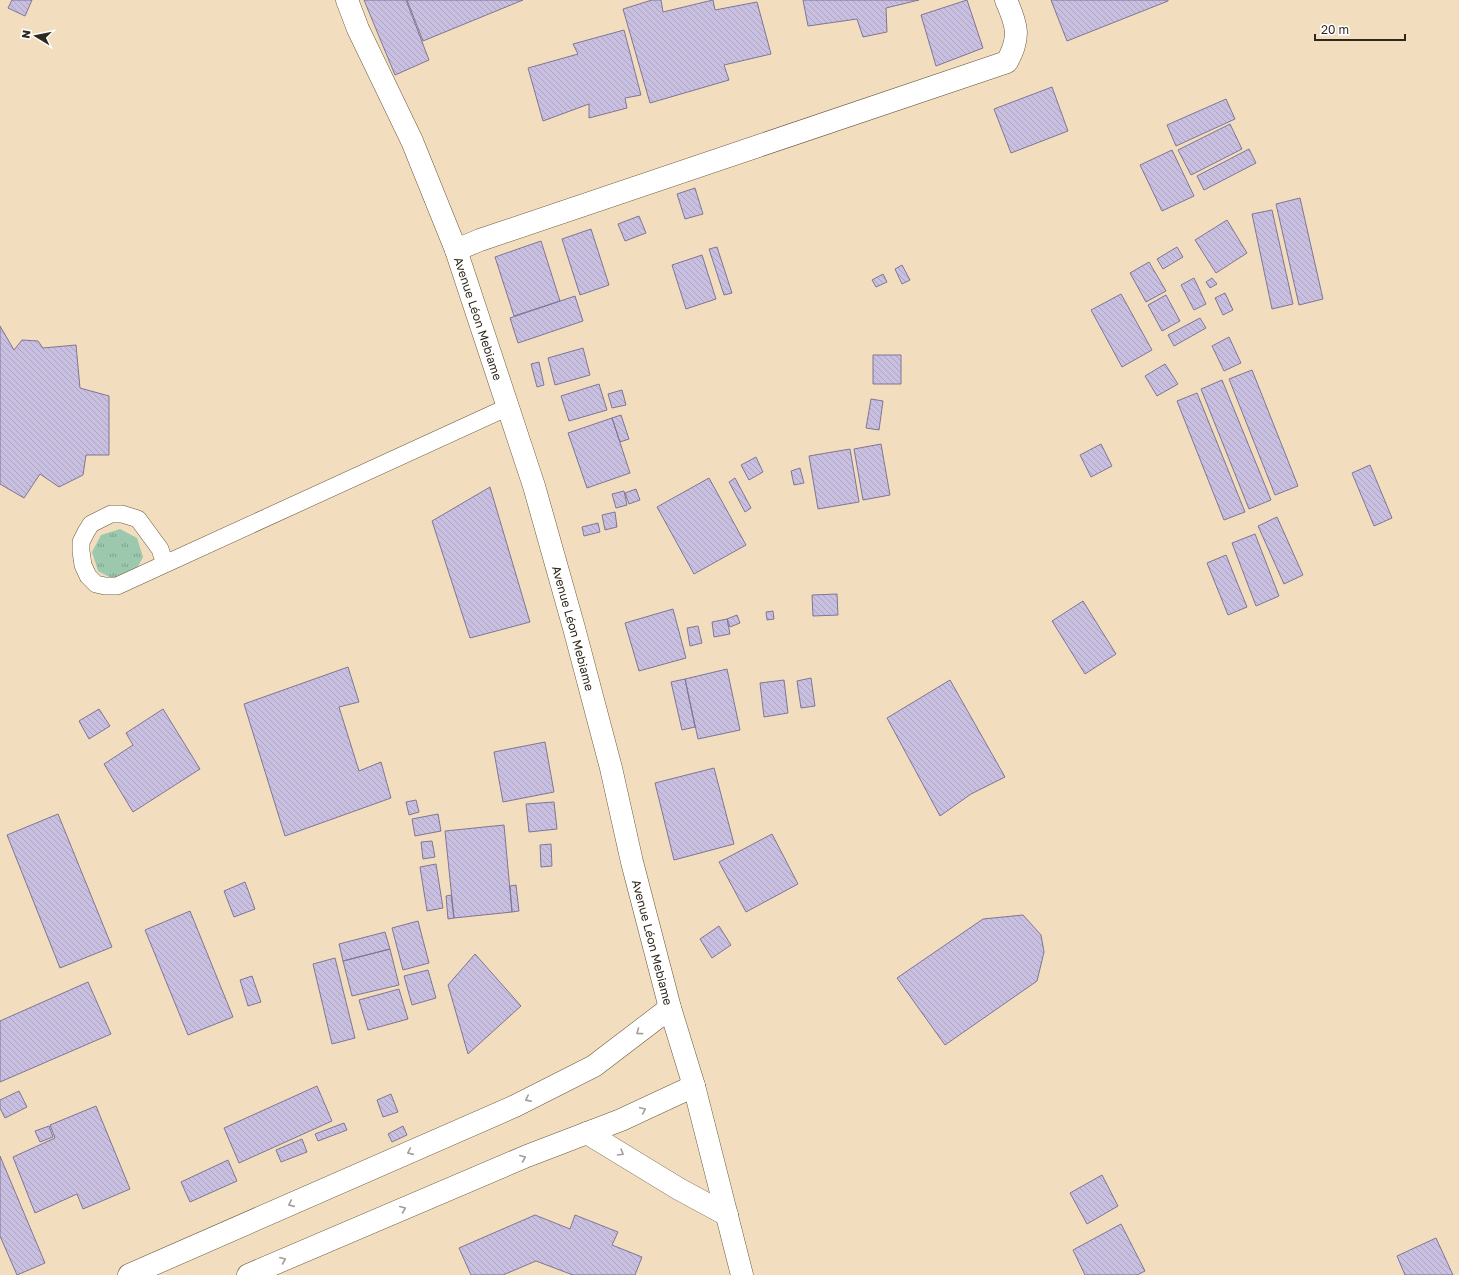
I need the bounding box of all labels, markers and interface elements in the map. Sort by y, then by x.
north arrow [16,16,56,56]
scale bar [1315,16,1405,42]
text: 20 m [1321,22,1349,37]
text: N [19,29,33,39]
street label: Avenue Léon Mebiame [451,255,506,382]
street label: Avenue Léon Mebiame [549,564,598,692]
street label: Avenue Léon Mebiame [629,878,676,1007]
one-way arrow [636,1027,643,1034]
one-way arrow [525,1095,533,1102]
one-way arrow [639,1107,647,1115]
one-way arrow [406,1147,414,1155]
one-way arrow [617,1149,624,1156]
one-way arrow [519,1154,526,1162]
one-way arrow [287,1200,294,1208]
one-way arrow [400,1205,407,1213]
one-way arrow [280,1256,287,1264]

